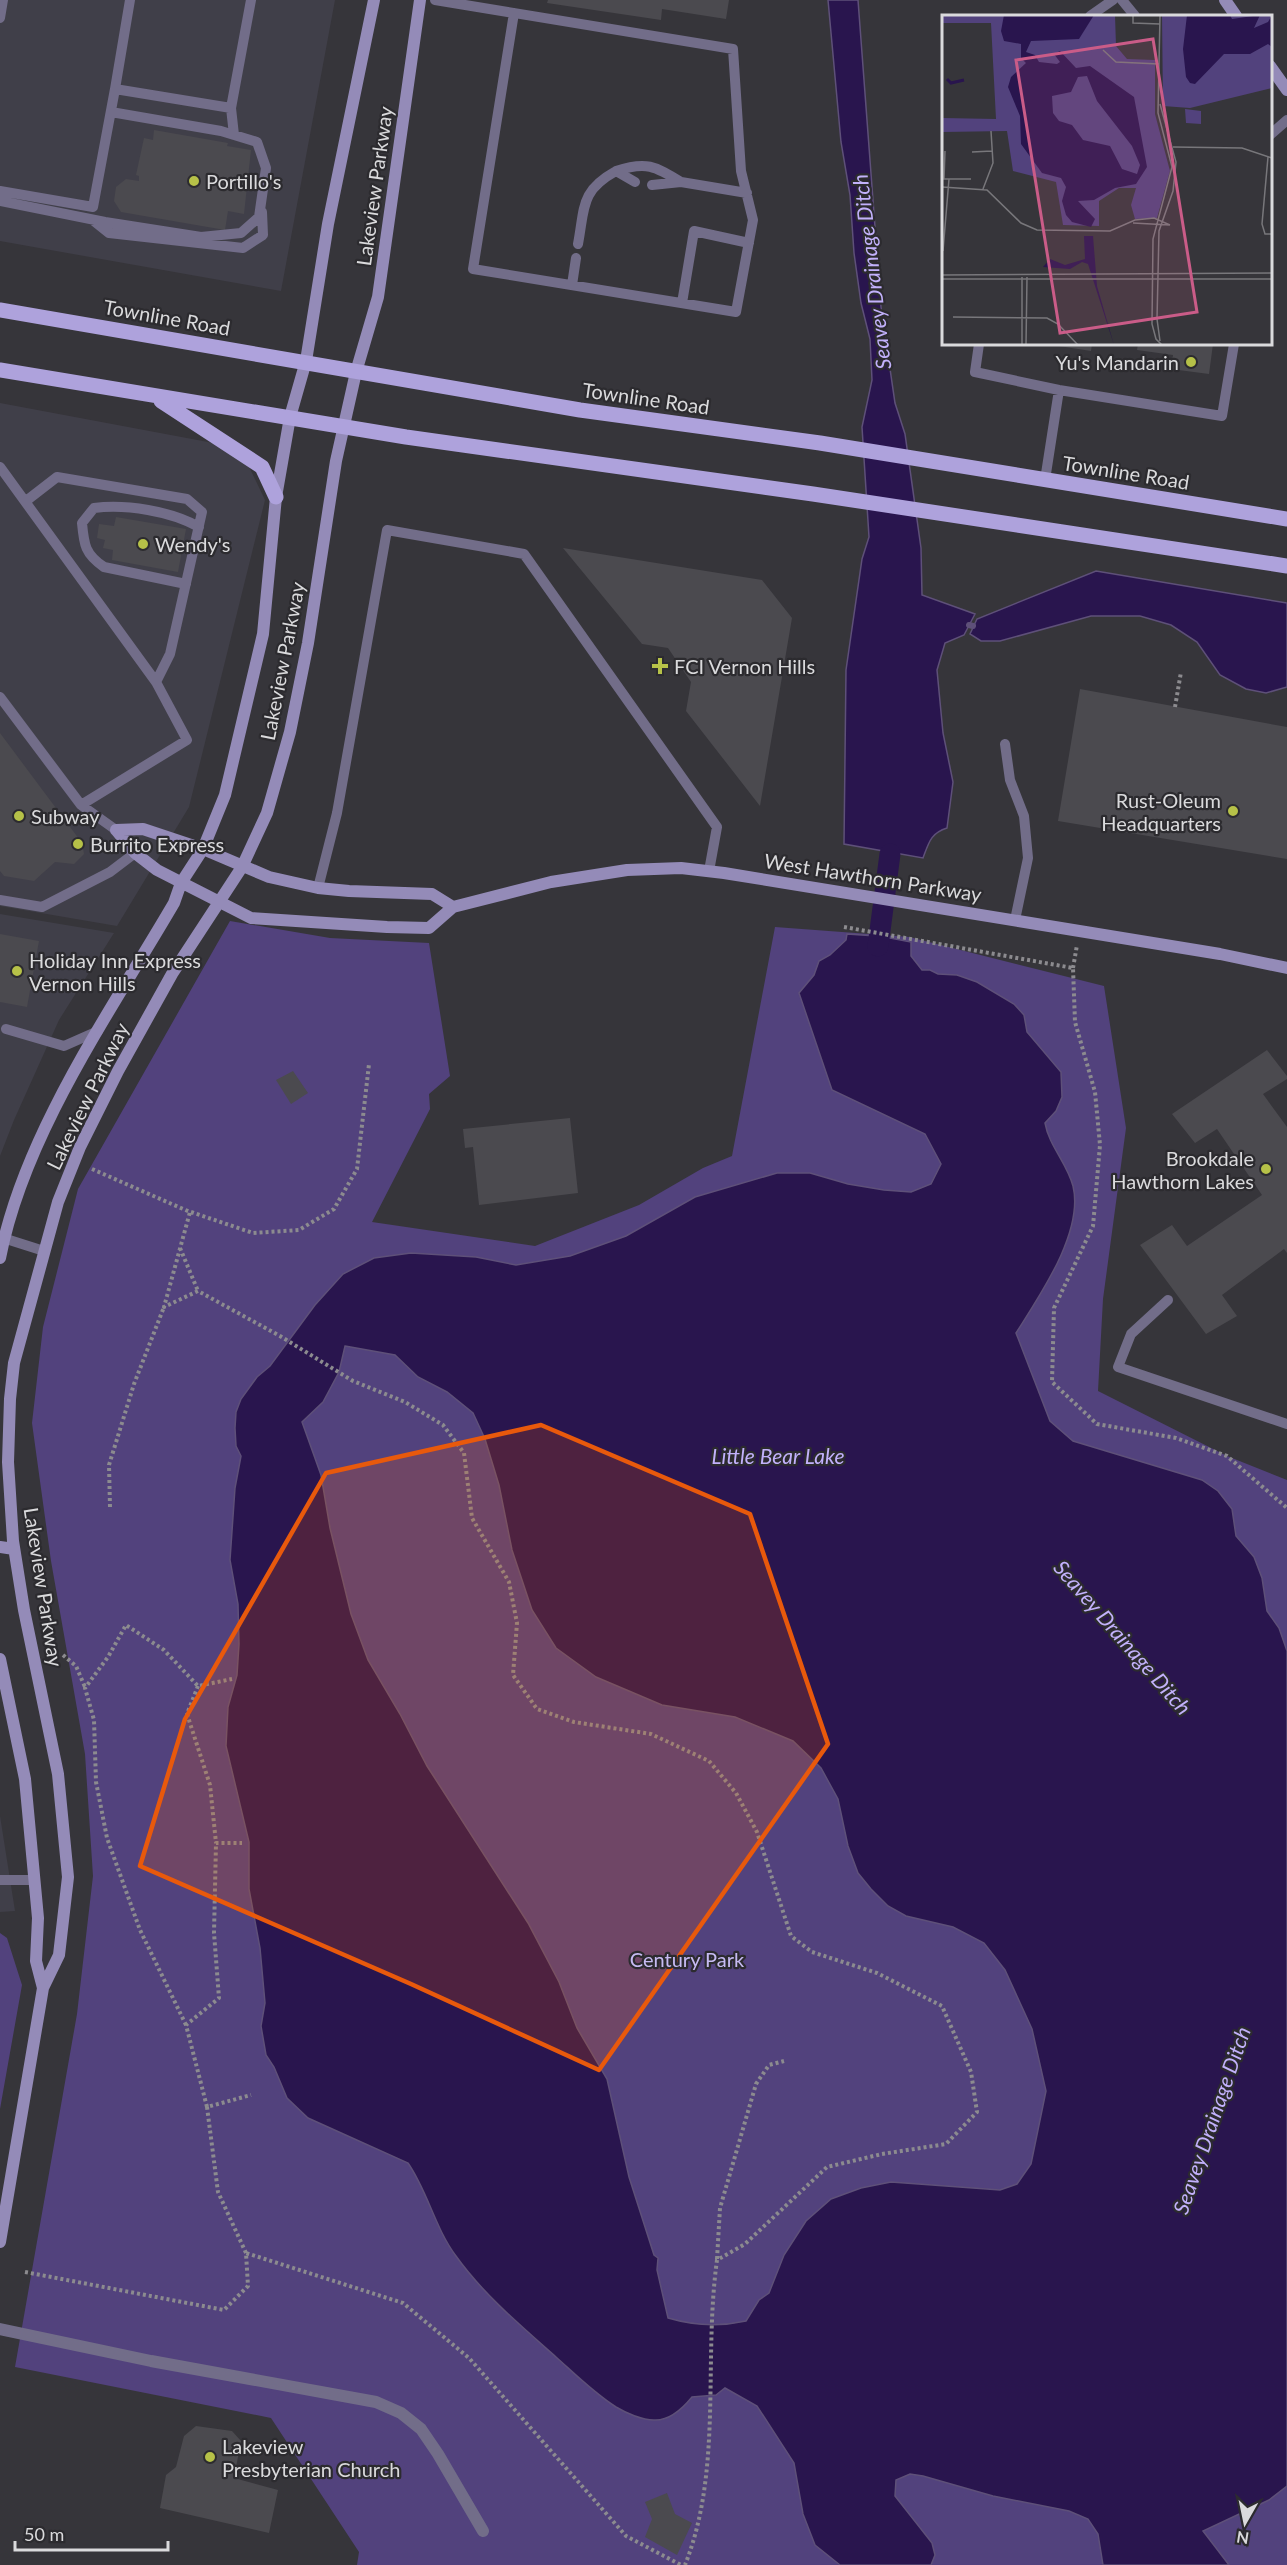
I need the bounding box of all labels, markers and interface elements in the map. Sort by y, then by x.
inset map [942,15,1272,345]
street label: Lakeview Parkway [351,104,397,267]
place label: Portillo's [206,169,281,193]
water label: Seavey Drainage Ditch [847,173,895,371]
marker: Portillo's [187,174,201,188]
street label: Townline Road [102,294,232,340]
place label: Yu's Mandarin [1056,350,1179,374]
marker: Yu's Mandarin [1184,355,1198,369]
street label: Townline Road [581,377,711,419]
street label: Townline Road [1061,450,1191,494]
place label: Wendy's [155,532,230,556]
marker: Wendy's [136,537,150,551]
street label: Lakeview Parkway [255,579,309,742]
place label: FCI Vernon Hills [674,654,815,678]
marker: FCI Vernon Hills [651,657,669,675]
place label: Rust-Oleum Headquarters [1101,788,1221,835]
place label: Subway [31,804,100,828]
marker: Rust-Oleum Headquarters [1226,804,1240,818]
marker: Subway [12,809,26,823]
place label: Burrito Express [90,832,224,856]
marker: Burrito Express [71,837,85,851]
street label: West Hawthorn Parkway [763,848,984,906]
place label: Holiday Inn Express Vernon Hills [29,948,201,995]
marker: Holiday Inn Express Vernon Hills [10,964,24,978]
street label: Lakeview Parkway [41,1018,133,1174]
place label: Brookdale Hawthorn Lakes [1111,1146,1254,1193]
marker: Brookdale Hawthorn Lakes [1259,1162,1273,1176]
water label: Little Bear Lake [712,1443,844,1468]
street label: Lakeview Parkway [20,1506,69,1669]
water label: Seavey Drainage Ditch [1049,1555,1197,1719]
park label: Century Park [630,1947,745,1971]
water label: Seavey Drainage Ditch [1167,2023,1255,2217]
place label: Lakeview Presbyterian Church [222,2434,400,2481]
marker: Lakeview Presbyterian Church [203,2450,217,2464]
north arrow [1215,2493,1275,2553]
scale bar [15,2514,168,2552]
text: 50 m [24,2523,64,2545]
text: N [1235,2528,1250,2549]

